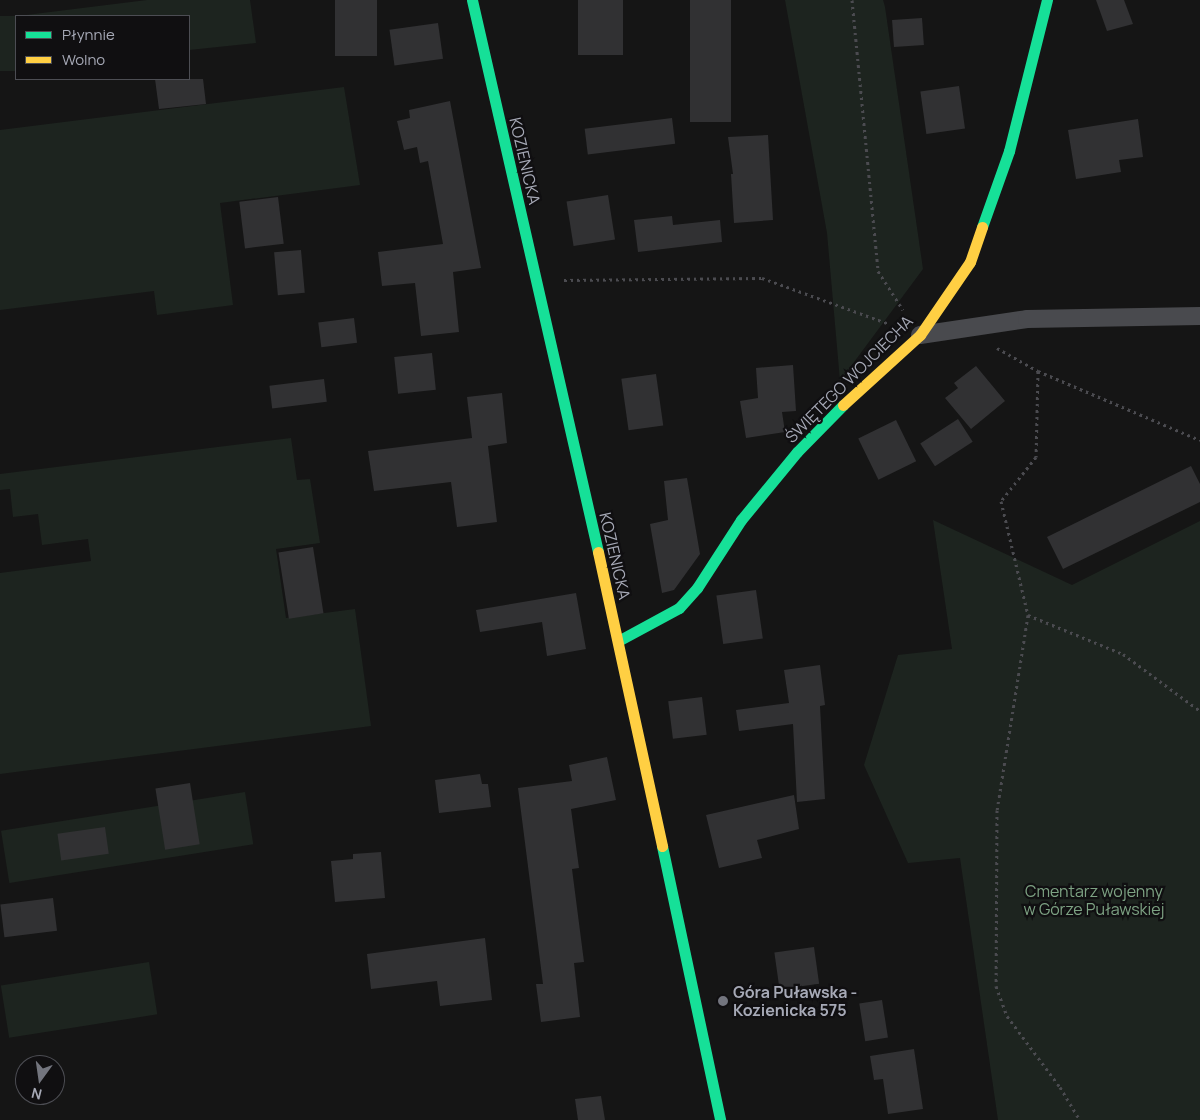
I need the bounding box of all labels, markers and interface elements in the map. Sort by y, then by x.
legend [15,15,190,80]
text: Płynnie [62,24,115,45]
text: Wolno [62,49,105,70]
street label: KOZIENICKA [506,115,544,207]
street label: ŚWIĘTEGO WOJCIECHA [781,311,917,447]
street label: KOZIENICKA [596,510,634,602]
park label: Cmentarz wojenny w Górze Puławskiej [1023,881,1165,919]
place label: Góra Puławska - Kozienicka 575 [733,982,857,1020]
marker: Góra Puławska - Kozienicka 575 [717,995,729,1007]
north arrow [15,1055,65,1105]
text: N [29,1084,44,1105]

